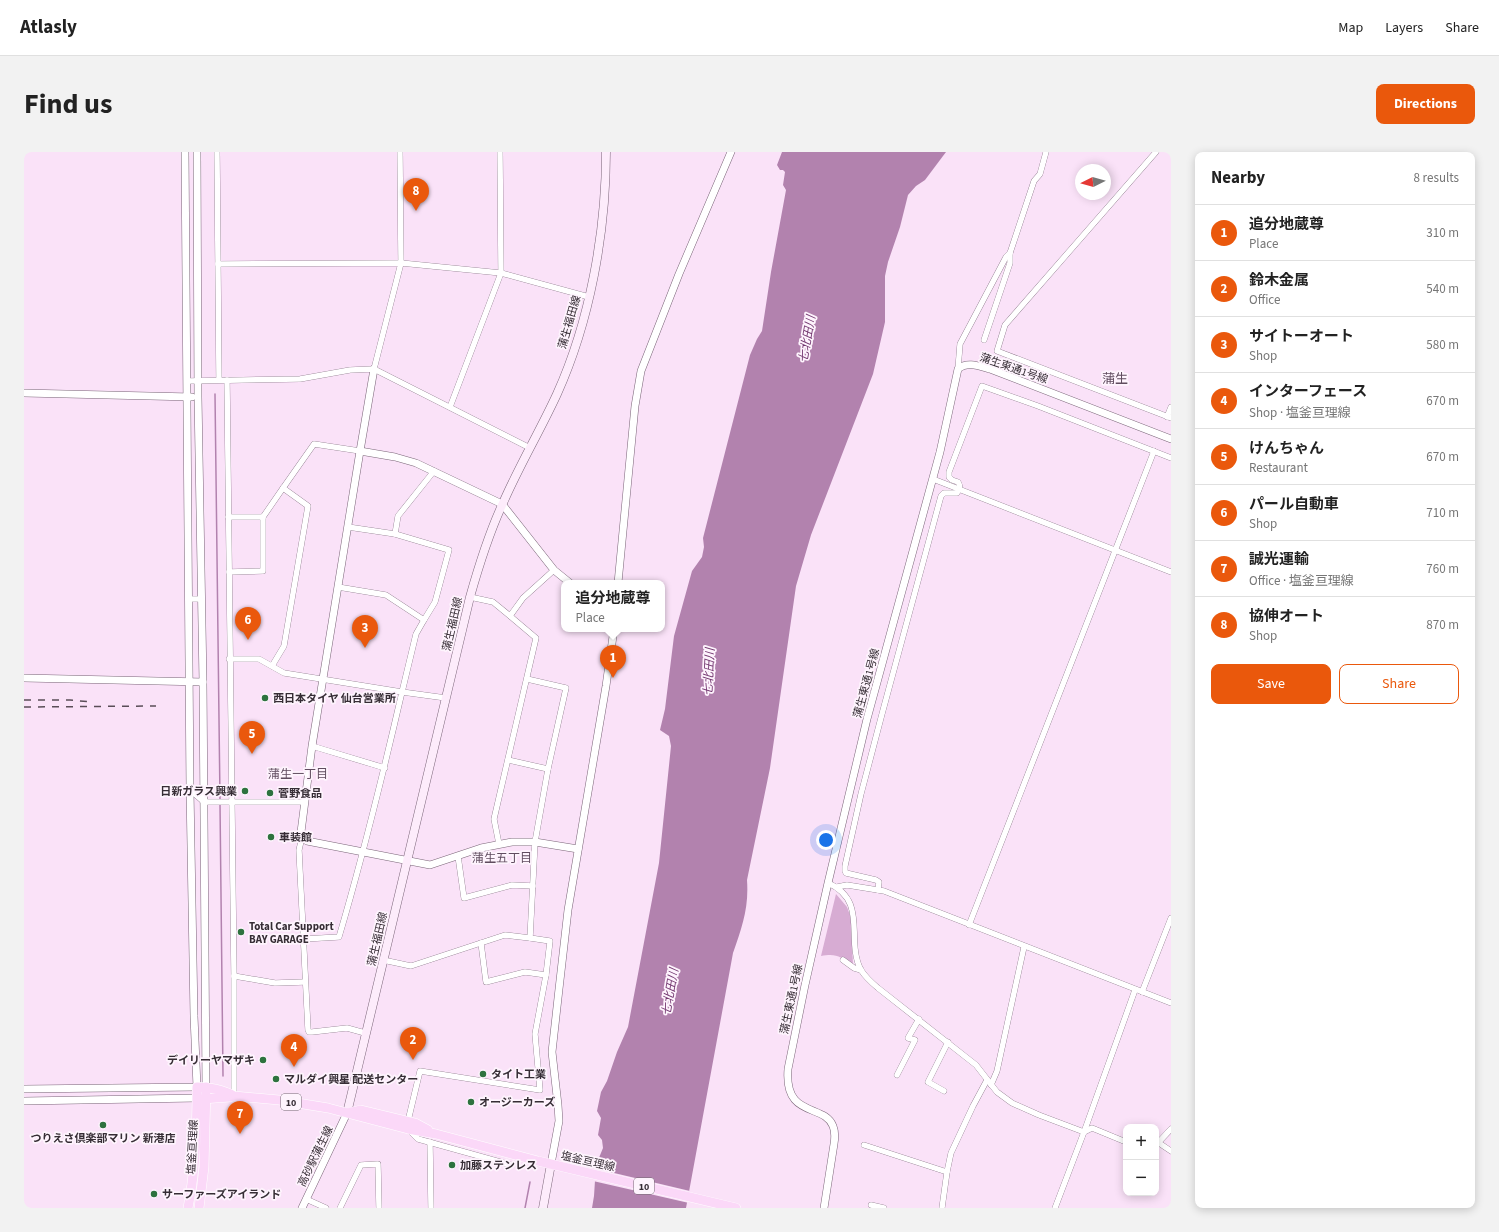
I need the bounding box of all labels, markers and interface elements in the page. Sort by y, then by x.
text: Atlasly [20,14,77,41]
text: Map [1338,18,1363,38]
text: Layers [1385,18,1423,38]
text: Share [1445,18,1479,38]
text: Find us [24,84,112,124]
button: Directions [1376,84,1475,124]
north arrow [1075,164,1111,200]
text: Nearby [1211,166,1265,190]
text: 8 results [1414,169,1459,187]
pin: 8 [403,178,429,211]
text: 追分地蔵尊 [1249,214,1324,235]
text: 1 [1221,224,1227,242]
text: 310 m [1426,224,1459,242]
text: Place [1249,235,1278,253]
text: 鈴木金属 [1249,270,1309,291]
text: 2 [1221,280,1227,298]
text: 540 m [1426,280,1459,298]
text: Office [1249,291,1280,309]
street label: 蒲生福田線 [555,294,584,351]
water label: 七北田川 [795,312,820,364]
text: サイトーオート [1249,326,1354,347]
text: 3 [1221,336,1227,354]
text: 580 m [1426,336,1459,354]
text: Shop [1249,347,1277,365]
street label: 蒲生東通1号線 [978,350,1050,387]
district label: 蒲生 [1102,370,1128,388]
text: インターフェース [1249,381,1367,402]
text: 4 [1221,392,1227,410]
text: 670 m [1426,392,1459,410]
text: Shop · 塩釜亘理線 [1249,404,1351,422]
text: けんちゃん [1249,438,1324,459]
text: 5 [1221,448,1227,466]
text: 670 m [1426,448,1459,466]
text: Restaurant [1249,459,1308,477]
text: パール自動車 [1249,494,1339,515]
text: 6 [1221,504,1227,522]
text: 710 m [1426,504,1459,522]
text: Shop [1249,515,1277,533]
text: 誠光運輸 [1249,549,1309,570]
text: 7 [1221,560,1227,578]
text: 760 m [1426,560,1459,578]
text: Office · 塩釜亘理線 [1249,572,1354,590]
popup [561,580,665,632]
text: 追分地蔵尊 [575,588,651,609]
street label: 蒲生福田線 [439,596,466,653]
text: 協伸オート [1249,606,1324,627]
pin: 6 [235,607,261,640]
text: Place [575,609,605,627]
pin: 3 [352,615,378,648]
text: 8 [1221,616,1227,634]
text: 870 m [1426,616,1459,634]
text: Shop [1249,627,1277,645]
pin: 1 [600,645,626,678]
water label: 七北田川 [700,646,719,696]
street label: 蒲生東通1号線 [850,647,883,720]
button: Save [1211,664,1331,704]
button: Share [1339,664,1459,704]
place label: 西日本タイヤ 仙台営業所 [273,691,396,706]
marker: 西日本タイヤ 仙台営業所 [260,693,270,703]
pin: 5 [239,721,265,754]
district label: 蒲生一丁目 [268,766,328,783]
place label: 日新ガラス興業 [160,784,237,799]
marker: 日新ガラス興業 [240,786,250,796]
place label: 菅野食品 [278,786,322,801]
marker: 菅野食品 [265,788,275,798]
place label: 車装館 [279,830,312,845]
your location [816,830,836,850]
marker: 車装館 [266,832,276,842]
district label: 蒲生五丁目 [472,850,532,867]
street label: 蒲生福田線 [364,911,391,968]
place label: Total Car Support BAY GARAGE [249,919,334,947]
marker: Total Car Support BAY GARAGE [236,927,246,937]
street label: 蒲生東通1号線 [777,963,806,1036]
water label: 七北田川 [658,965,683,1017]
pin: 2 [400,1027,426,1060]
pin: 4 [281,1034,307,1067]
place label: デイリーヤマザキ [167,1053,255,1068]
marker: デイリーヤマザキ [258,1055,268,1065]
place label: タイト工業 [491,1067,546,1082]
marker: タイト工業 [478,1069,488,1079]
place label: マルダイ興星 配送センター [284,1072,418,1087]
marker: マルダイ興星 配送センター [271,1074,281,1084]
road number: 10 [281,1094,301,1110]
place label: オージーカーズ [479,1095,555,1110]
marker: オージーカーズ [466,1097,476,1107]
pin: 7 [227,1101,253,1134]
street label: 塩釜亘理線 [184,1119,201,1175]
marker: つりえさ倶楽部マリン 新港店 [98,1120,108,1130]
street label: 高砂駅蒲生線 [294,1123,337,1189]
map controls [1123,1124,1159,1196]
button: + [1123,1124,1159,1160]
place label: つりえさ倶楽部マリン 新港店 [30,1131,176,1146]
street label: 塩釜亘理線 [559,1148,616,1175]
place label: 加藤ステンレス [460,1158,537,1173]
marker: 加藤ステンレス [447,1160,457,1170]
button: − [1123,1160,1159,1196]
road number: 10 [634,1178,654,1194]
place label: サーファーズアイランド [162,1187,281,1202]
marker: サーファーズアイランド [149,1189,159,1199]

